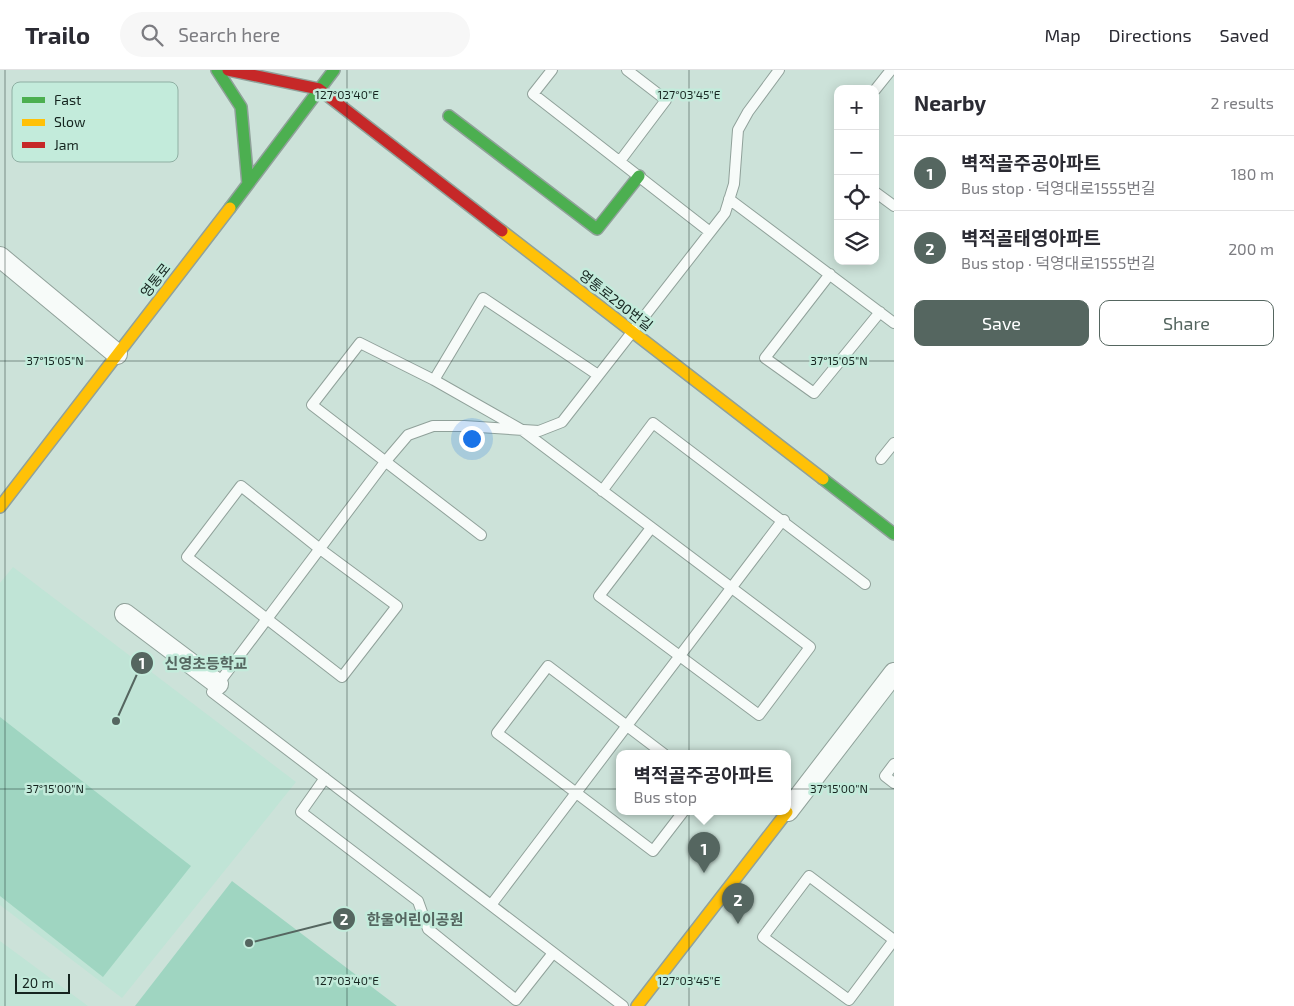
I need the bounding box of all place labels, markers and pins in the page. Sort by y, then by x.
callout: 신영초등학교 [129,648,257,678]
pin: 1 [688,832,720,873]
pin: 2 [722,883,754,924]
callout: 한울어린이공원 [332,904,473,934]

